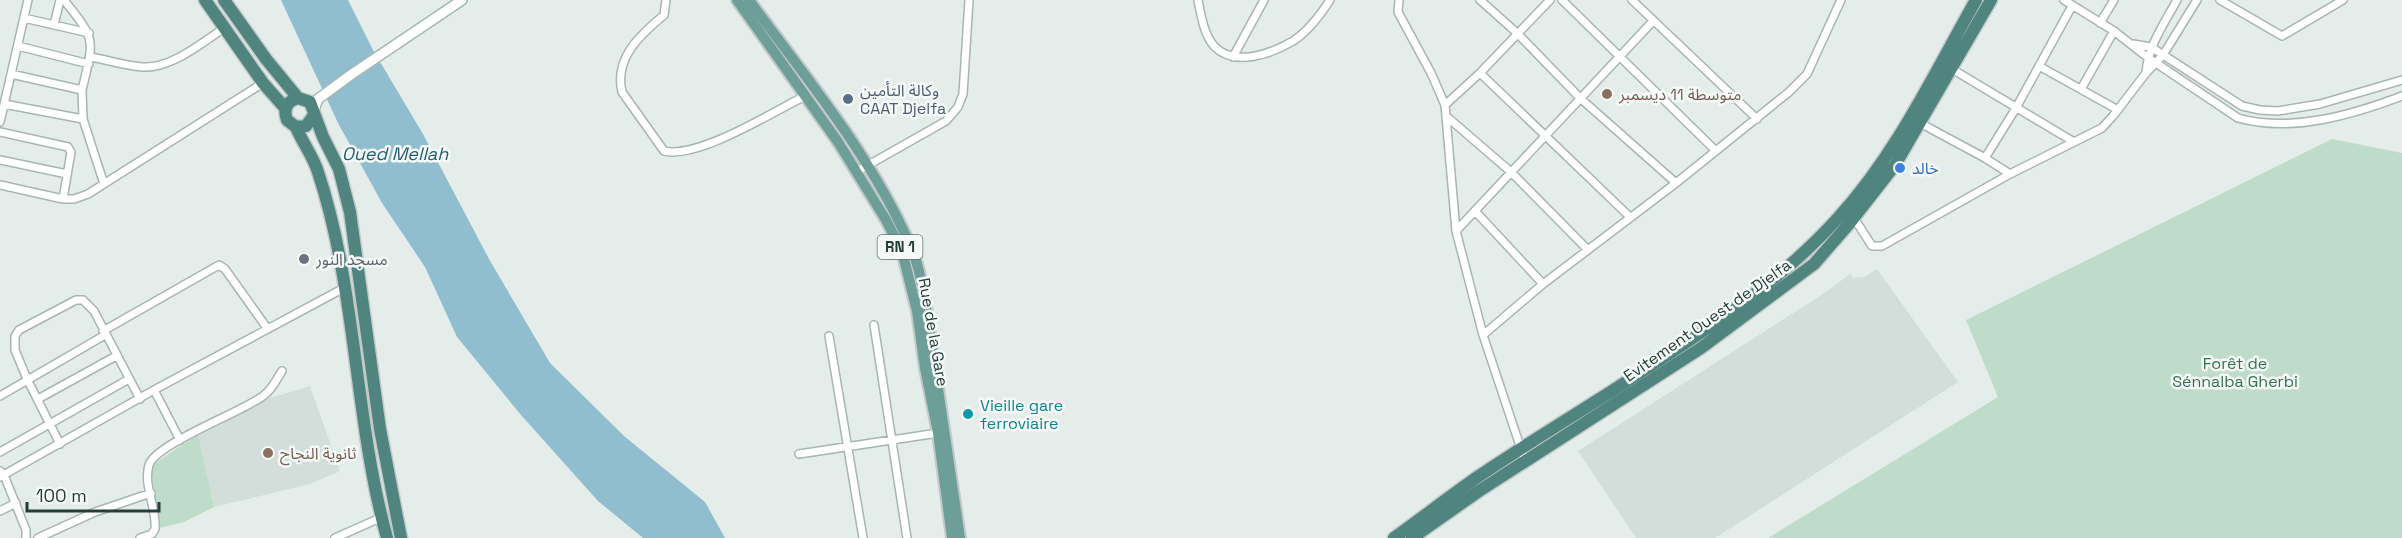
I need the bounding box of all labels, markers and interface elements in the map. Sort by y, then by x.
place label: وكالة التأمين CAAT Djelfa [860,80,946,119]
place label: متوسطة 11 ديسمبر [1618,84,1741,105]
marker: متوسطة 11 ديسمبر [1600,87,1614,101]
marker: وكالة التأمين CAAT Djelfa [841,92,855,106]
water label: Oued Mellah [342,142,449,165]
place label: خالد [1912,158,1939,179]
marker: خالد [1893,161,1907,175]
road number: RN 1 [878,235,922,259]
place label: مسجد النور [315,249,388,270]
marker: مسجد النور [297,252,311,266]
street label: Evitement Ouest de Djelfa [1619,254,1795,386]
street label: Rue de la Gare [914,276,953,388]
park label: Forêt de Sénnalba Gherbi [2172,353,2298,392]
place label: Vieille gare ferroviaire [980,395,1063,434]
marker: Vieille gare ferroviaire [961,407,975,421]
place label: ثانوية النجاح [280,443,357,466]
marker: ثانوية النجاح [261,446,275,460]
scale bar [27,475,159,513]
text: 100 m [36,484,87,507]

